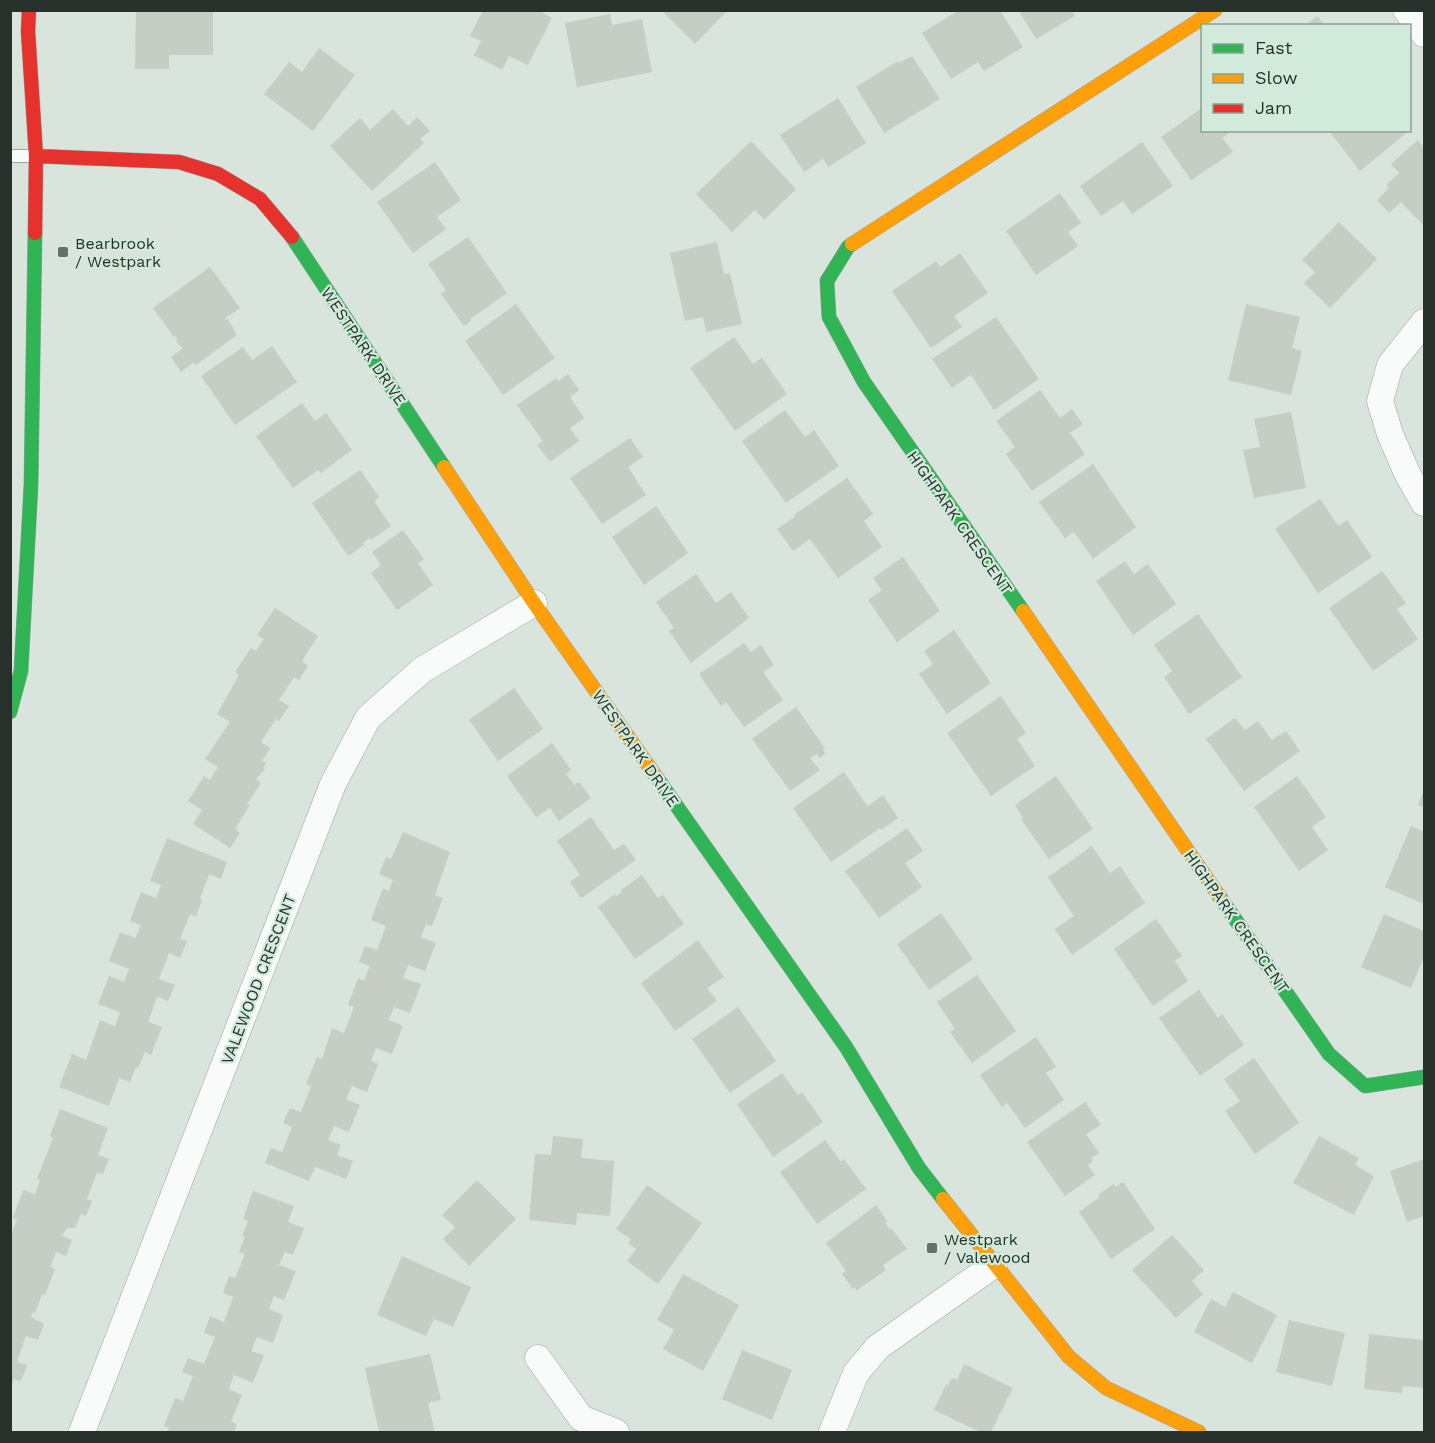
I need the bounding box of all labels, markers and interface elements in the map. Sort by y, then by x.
legend [1201,24,1411,132]
text: Fast [1255,37,1293,58]
text: Slow [1255,67,1298,88]
text: Jam [1255,97,1292,118]
place label: Bearbrook / Westpark [75,234,161,271]
marker: Bearbrook / Westpark [56,245,70,259]
street label: WESTPARK DRIVE [317,284,410,409]
street label: HIGHPARK CRESCENT [903,447,1016,598]
street label: WESTPARK DRIVE [588,686,683,810]
street label: HIGHPARK CRESCENT [1180,846,1293,997]
street label: VALEWOOD CRESCENT [217,891,300,1067]
place label: Westpark / Valewood [944,1230,1031,1267]
marker: Westpark / Valewood [925,1241,939,1255]

